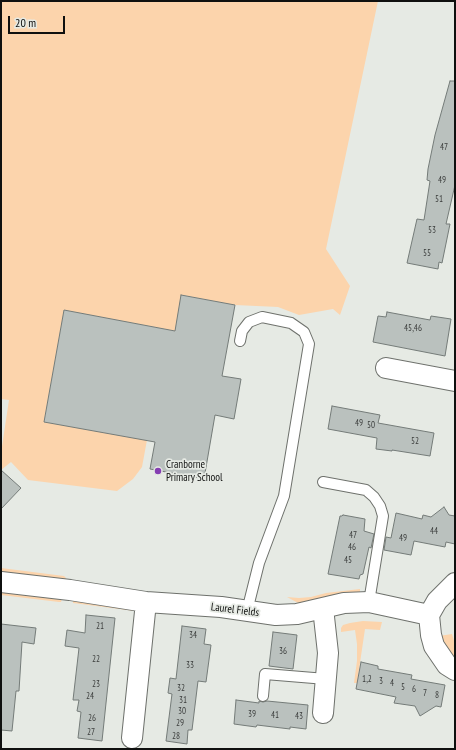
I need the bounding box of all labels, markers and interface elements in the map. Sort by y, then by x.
scale bar [10,8,67,34]
text: 20 m [15,15,36,30]
house number: 47 [440,142,448,152]
house number: 49 [438,175,446,185]
house number: 51 [435,194,443,204]
house number: 53 [428,225,436,235]
house number: 55 [423,248,431,258]
house number: 45,46 [404,323,422,333]
house number: 49 [355,418,363,428]
house number: 50 [367,420,375,430]
house number: 52 [411,436,419,446]
place label: Cranborne Primary School [166,458,223,484]
marker: Cranborne Primary School [153,466,163,476]
house number: 44 [430,526,438,536]
house number: 47 [349,530,357,540]
house number: 49 [399,533,407,543]
house number: 46 [348,542,356,552]
house number: 45 [344,555,352,565]
street label: Laurel Fields [210,600,260,620]
house number: 21 [96,621,104,631]
house number: 34 [189,630,197,640]
house number: 36 [279,646,287,656]
house number: 22 [92,654,100,664]
house number: 33 [186,660,194,670]
house number: 1,2 [362,674,372,684]
house number: 3 [379,676,383,686]
house number: 4 [390,678,394,688]
house number: 23 [92,679,100,689]
house number: 5 [401,682,405,692]
house number: 32 [177,683,185,693]
house number: 6 [412,684,416,694]
house number: 7 [423,688,427,698]
house number: 8 [435,690,439,700]
house number: 24 [86,691,94,701]
house number: 31 [179,695,187,705]
house number: 30 [178,706,186,716]
house number: 39 [248,709,256,719]
house number: 41 [271,710,279,720]
house number: 43 [295,711,303,721]
house number: 26 [88,713,96,723]
house number: 29 [176,718,184,728]
house number: 27 [87,727,95,737]
house number: 28 [172,731,180,741]

